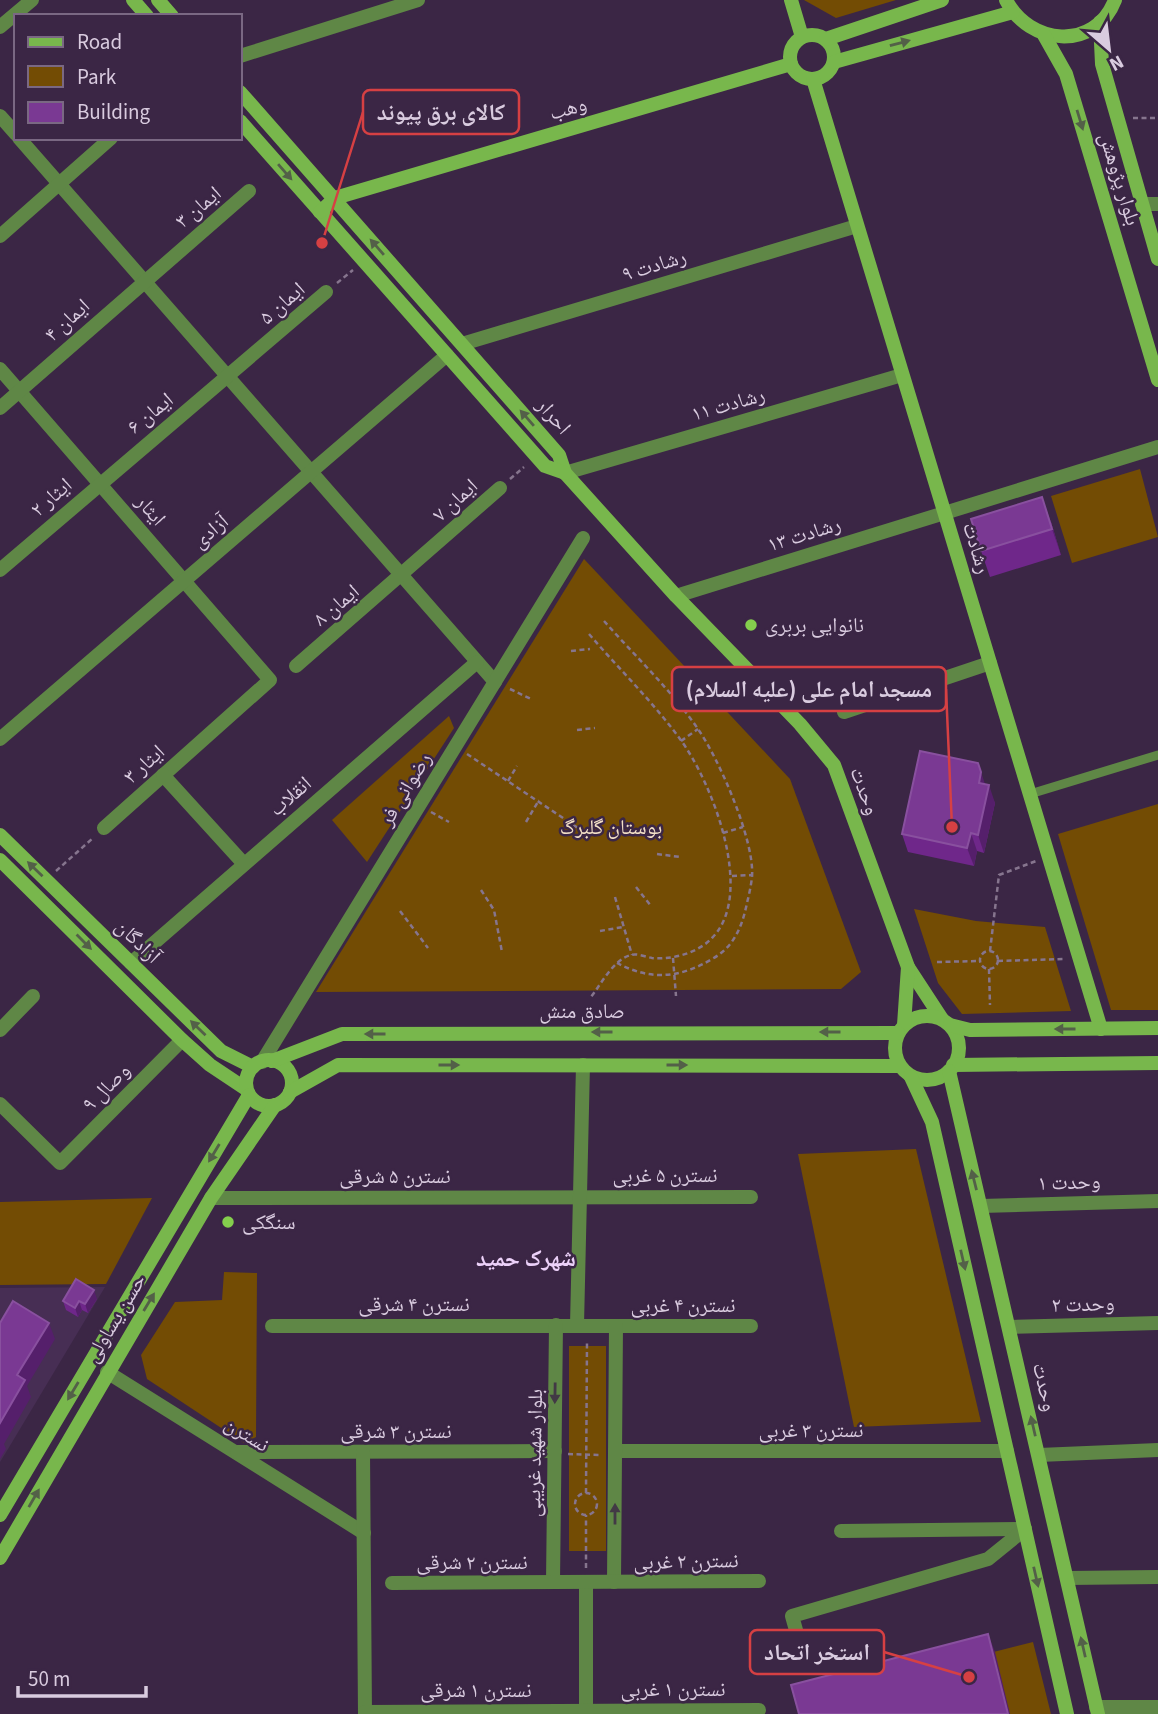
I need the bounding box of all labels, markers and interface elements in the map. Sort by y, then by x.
legend [14,14,242,140]
north arrow [1074,14,1144,84]
text: Road [77,27,122,57]
one-way arrow [889,38,910,48]
text: N [1104,48,1128,78]
text: Park [77,62,117,92]
street label: وهب [546,88,590,128]
callout: کالای برق پیوند [363,90,519,134]
text: کالای برق پیوند [377,96,505,129]
text: Building [77,97,151,127]
one-way arrow [1076,109,1086,130]
street label: بلوار پژوهش [1092,129,1148,229]
one-way arrow [277,163,293,181]
street label: ایمان ۳ [168,179,228,235]
one-way arrow [369,238,385,256]
street label: رشادت ۹ [618,241,690,289]
street label: ایمان ۵ [252,275,312,331]
street label: ایمان ۴ [38,291,96,349]
street label: رشادت ۱۱ [688,379,768,429]
street label: ایمان ۶ [120,385,180,441]
street label: احرار [529,390,578,441]
one-way arrow [519,409,535,427]
street label: ایثار ۲ [23,470,79,524]
street label: ایمان ۷ [426,471,484,529]
street label: ایثار [128,487,173,532]
street label: آزادی [185,506,235,555]
street label: رشادت ۱۳ [764,509,844,559]
street label: رشادت [955,519,999,577]
street label: ایمان ۸ [306,577,366,633]
place label: نانوایی بربری [765,610,864,640]
marker: نانوایی بربری [743,617,759,633]
callout: مسجد امام علی (علیه السلام) [672,667,946,711]
text: مسجد امام علی (علیه السلام) [686,673,932,706]
street label: ایثار ۳ [117,737,171,791]
street label: رضوانی فر [371,746,439,832]
street label: وحدت [842,763,888,819]
street label: انقلاب [262,769,318,823]
park label: بوستان گلبرگ [560,812,662,842]
one-way arrow [27,862,44,878]
street label: آزادگان [108,912,168,971]
one-way arrow [75,934,92,951]
street label: صادق منش [539,996,625,1026]
one-way arrow [190,1021,207,1037]
one-way arrow [1054,1023,1076,1035]
one-way arrow [591,1026,613,1038]
one-way arrow [818,1026,840,1038]
one-way arrow [363,1028,385,1040]
street label: وصال ۹ [75,1056,137,1118]
one-way arrow [438,1059,460,1071]
one-way arrow [666,1059,688,1071]
one-way arrow [208,1144,220,1163]
street label: نسترن ۵ غربی [612,1160,718,1190]
street label: نسترن ۵ شرقی [339,1161,451,1191]
street label: وحدت ۱ [1037,1166,1101,1198]
one-way arrow [969,1170,979,1191]
place label: سنگکی [242,1207,296,1237]
marker: سنگکی [220,1214,236,1230]
district label: شهرک حمید [476,1242,576,1275]
one-way arrow [958,1249,969,1271]
street label: حسن یساولی [77,1268,153,1368]
street label: وحدت ۲ [1051,1288,1115,1320]
street label: نسترن ۴ شرقی [358,1289,470,1319]
street label: نسترن ۴ غربی [630,1290,736,1320]
one-way arrow [143,1292,155,1311]
street label: وحدت [1025,1360,1065,1414]
one-way arrow [67,1382,79,1401]
one-way arrow [549,1382,561,1404]
street label: بلوار شهید غریبی [518,1389,550,1517]
street label: نسترن [219,1409,275,1459]
street label: نسترن ۳ غربی [758,1415,864,1445]
one-way arrow [1027,1415,1038,1437]
street label: نسترن ۳ شرقی [340,1416,452,1446]
one-way arrow [28,1489,40,1508]
one-way arrow [609,1503,620,1525]
street label: نسترن ۲ غربی [633,1545,739,1577]
street label: نسترن ۲ شرقی [416,1547,528,1577]
one-way arrow [1031,1566,1042,1588]
callout: استخر اتحاد [750,1630,884,1674]
text: استخر اتحاد [764,1636,870,1669]
one-way arrow [1077,1636,1088,1658]
scale bar [18,1654,145,1698]
text: 50 m [28,1664,70,1694]
street label: نسترن ۱ غربی [620,1674,726,1704]
street label: نسترن ۱ شرقی [420,1675,532,1705]

